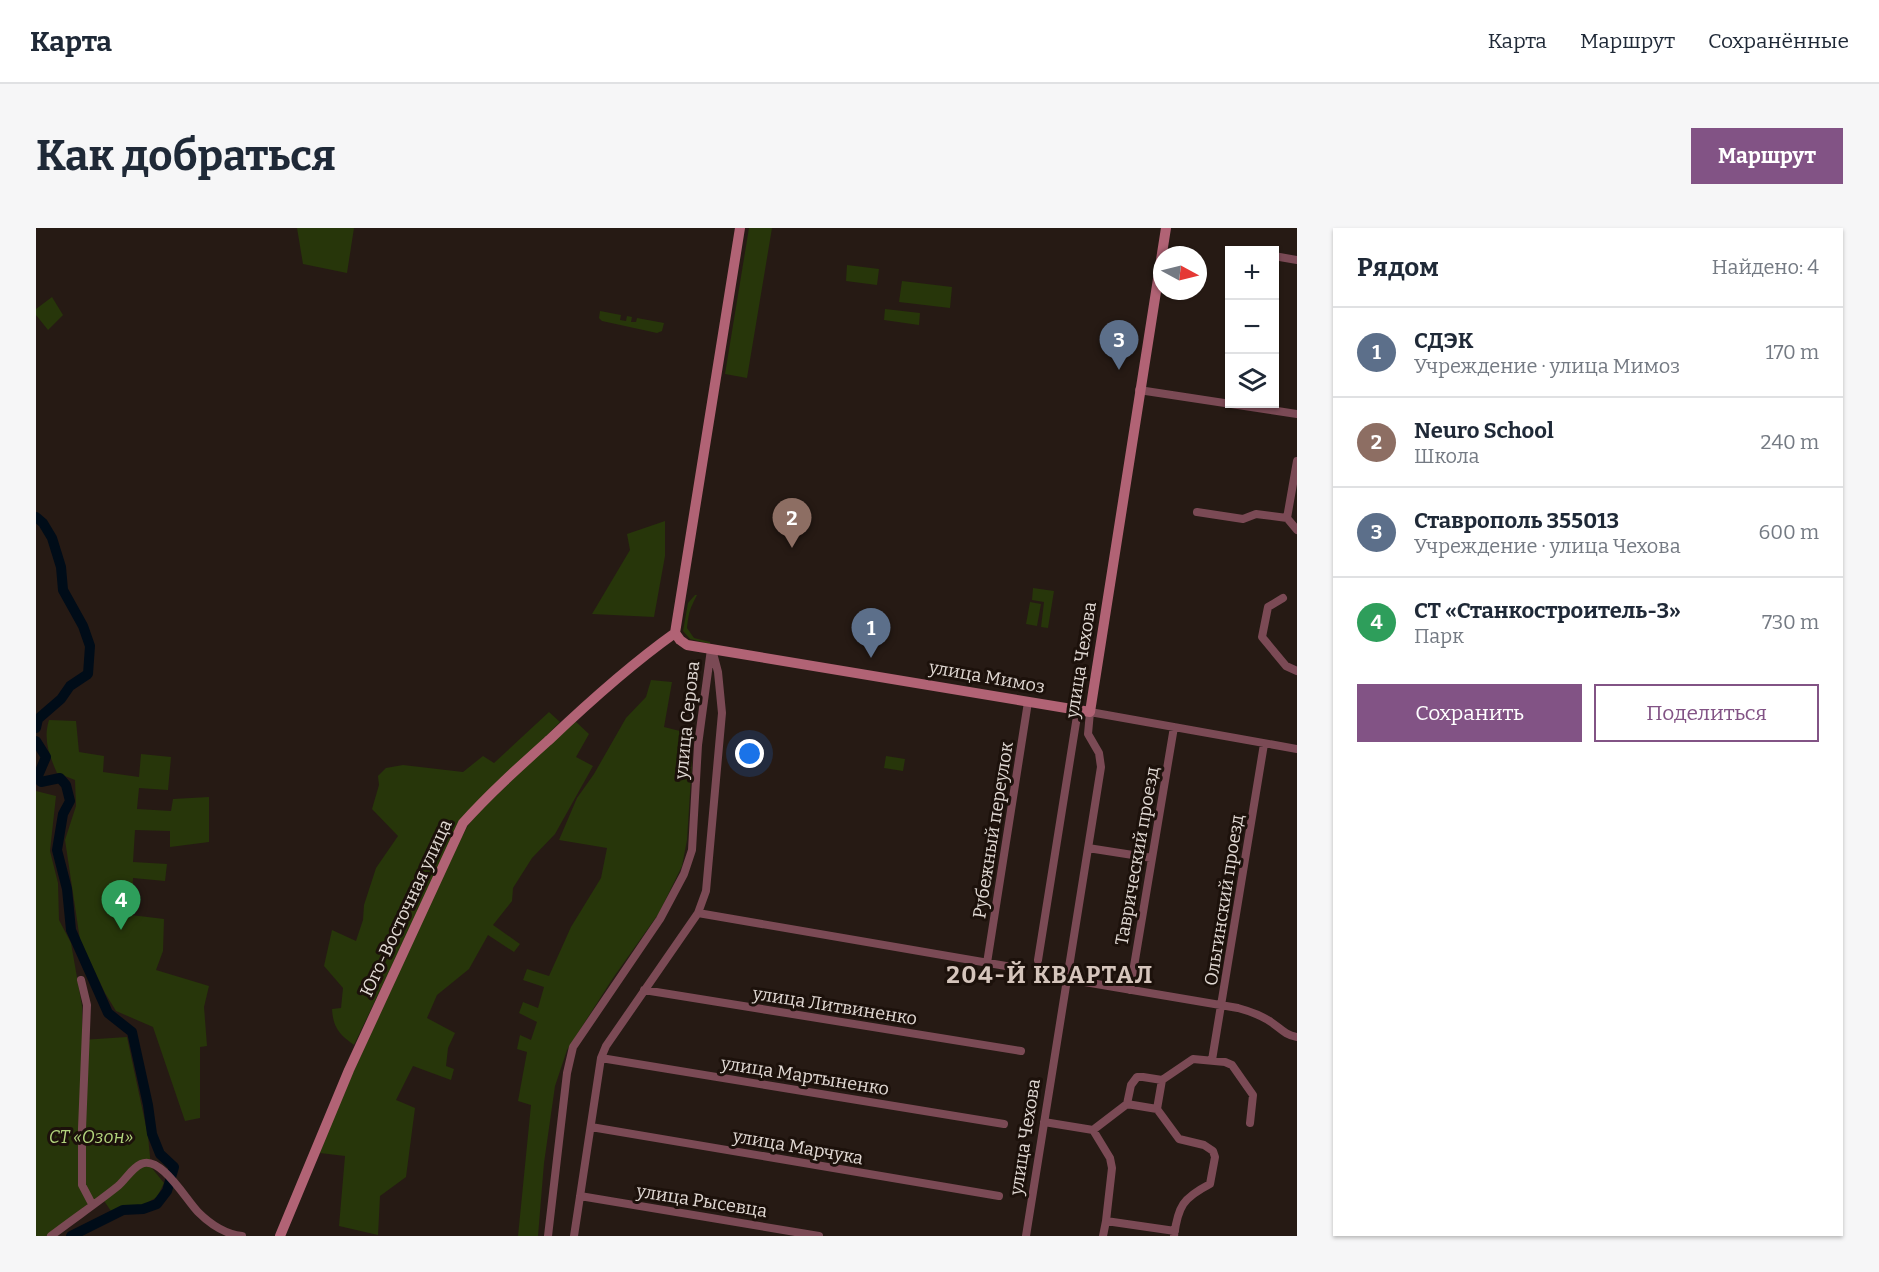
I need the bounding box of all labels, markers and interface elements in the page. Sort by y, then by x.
text: Карта [30,25,112,58]
text: Карта [1488,28,1547,54]
text: Маршрут [1580,28,1675,54]
text: Сохранённые [1708,28,1849,54]
button: Маршрут [1691,128,1843,184]
text: Как добраться [36,131,336,181]
north arrow [1153,246,1207,300]
map controls [1225,246,1279,408]
button: + [1225,246,1279,300]
text: Рядом [1357,252,1439,283]
text: Найдено: 4 [1712,255,1819,279]
button: − [1225,300,1279,354]
pin: 3 [1100,320,1138,370]
text: СДЭК [1414,327,1474,354]
text: 1 [1372,340,1381,364]
text: 170 m [1766,340,1819,364]
button: layers [1225,354,1279,408]
text: Учреждение · улица Мимоз [1414,354,1680,378]
text: Neuro School [1414,417,1554,444]
text: 2 [1371,430,1382,454]
text: 240 m [1761,430,1819,454]
text: Школа [1414,444,1480,468]
pin: 2 [772,498,812,548]
text: Ставрополь 355013 [1414,507,1619,534]
text: 3 [1371,520,1382,544]
text: 600 m [1759,520,1819,544]
text: Учреждение · улица Чехова [1414,534,1681,558]
text: СТ «Станкостроитель-3» [1414,597,1681,624]
street label: улица Чехова [1061,600,1101,721]
pin: 1 [852,608,890,658]
text: 4 [1370,610,1383,634]
text: 730 m [1762,610,1819,634]
text: Парк [1414,624,1464,648]
street label: улица Мимоз [926,656,1047,698]
street label: улица Серова [670,660,704,781]
button: Сохранить [1357,684,1582,742]
button: Поделиться [1594,684,1819,742]
your location [735,739,764,768]
street label: Рубежный переулок [968,740,1018,920]
street label: Таврический проезд [1110,765,1164,947]
street label: Ольгинский проезд [1200,813,1248,987]
street label: Юго-Восточная улица [355,816,457,1000]
pin: 4 [102,880,140,930]
district label: 204-Й КВАРТАЛ [946,960,1154,989]
street label: улица Литвиненко [750,982,919,1030]
street label: улица Мартыненко [718,1052,891,1100]
street label: улица Чехова [1005,1077,1045,1198]
street label: улица Марчука [730,1125,865,1169]
park label: СТ «Озон» [49,1126,133,1148]
street label: улица Рысевца [634,1180,769,1222]

